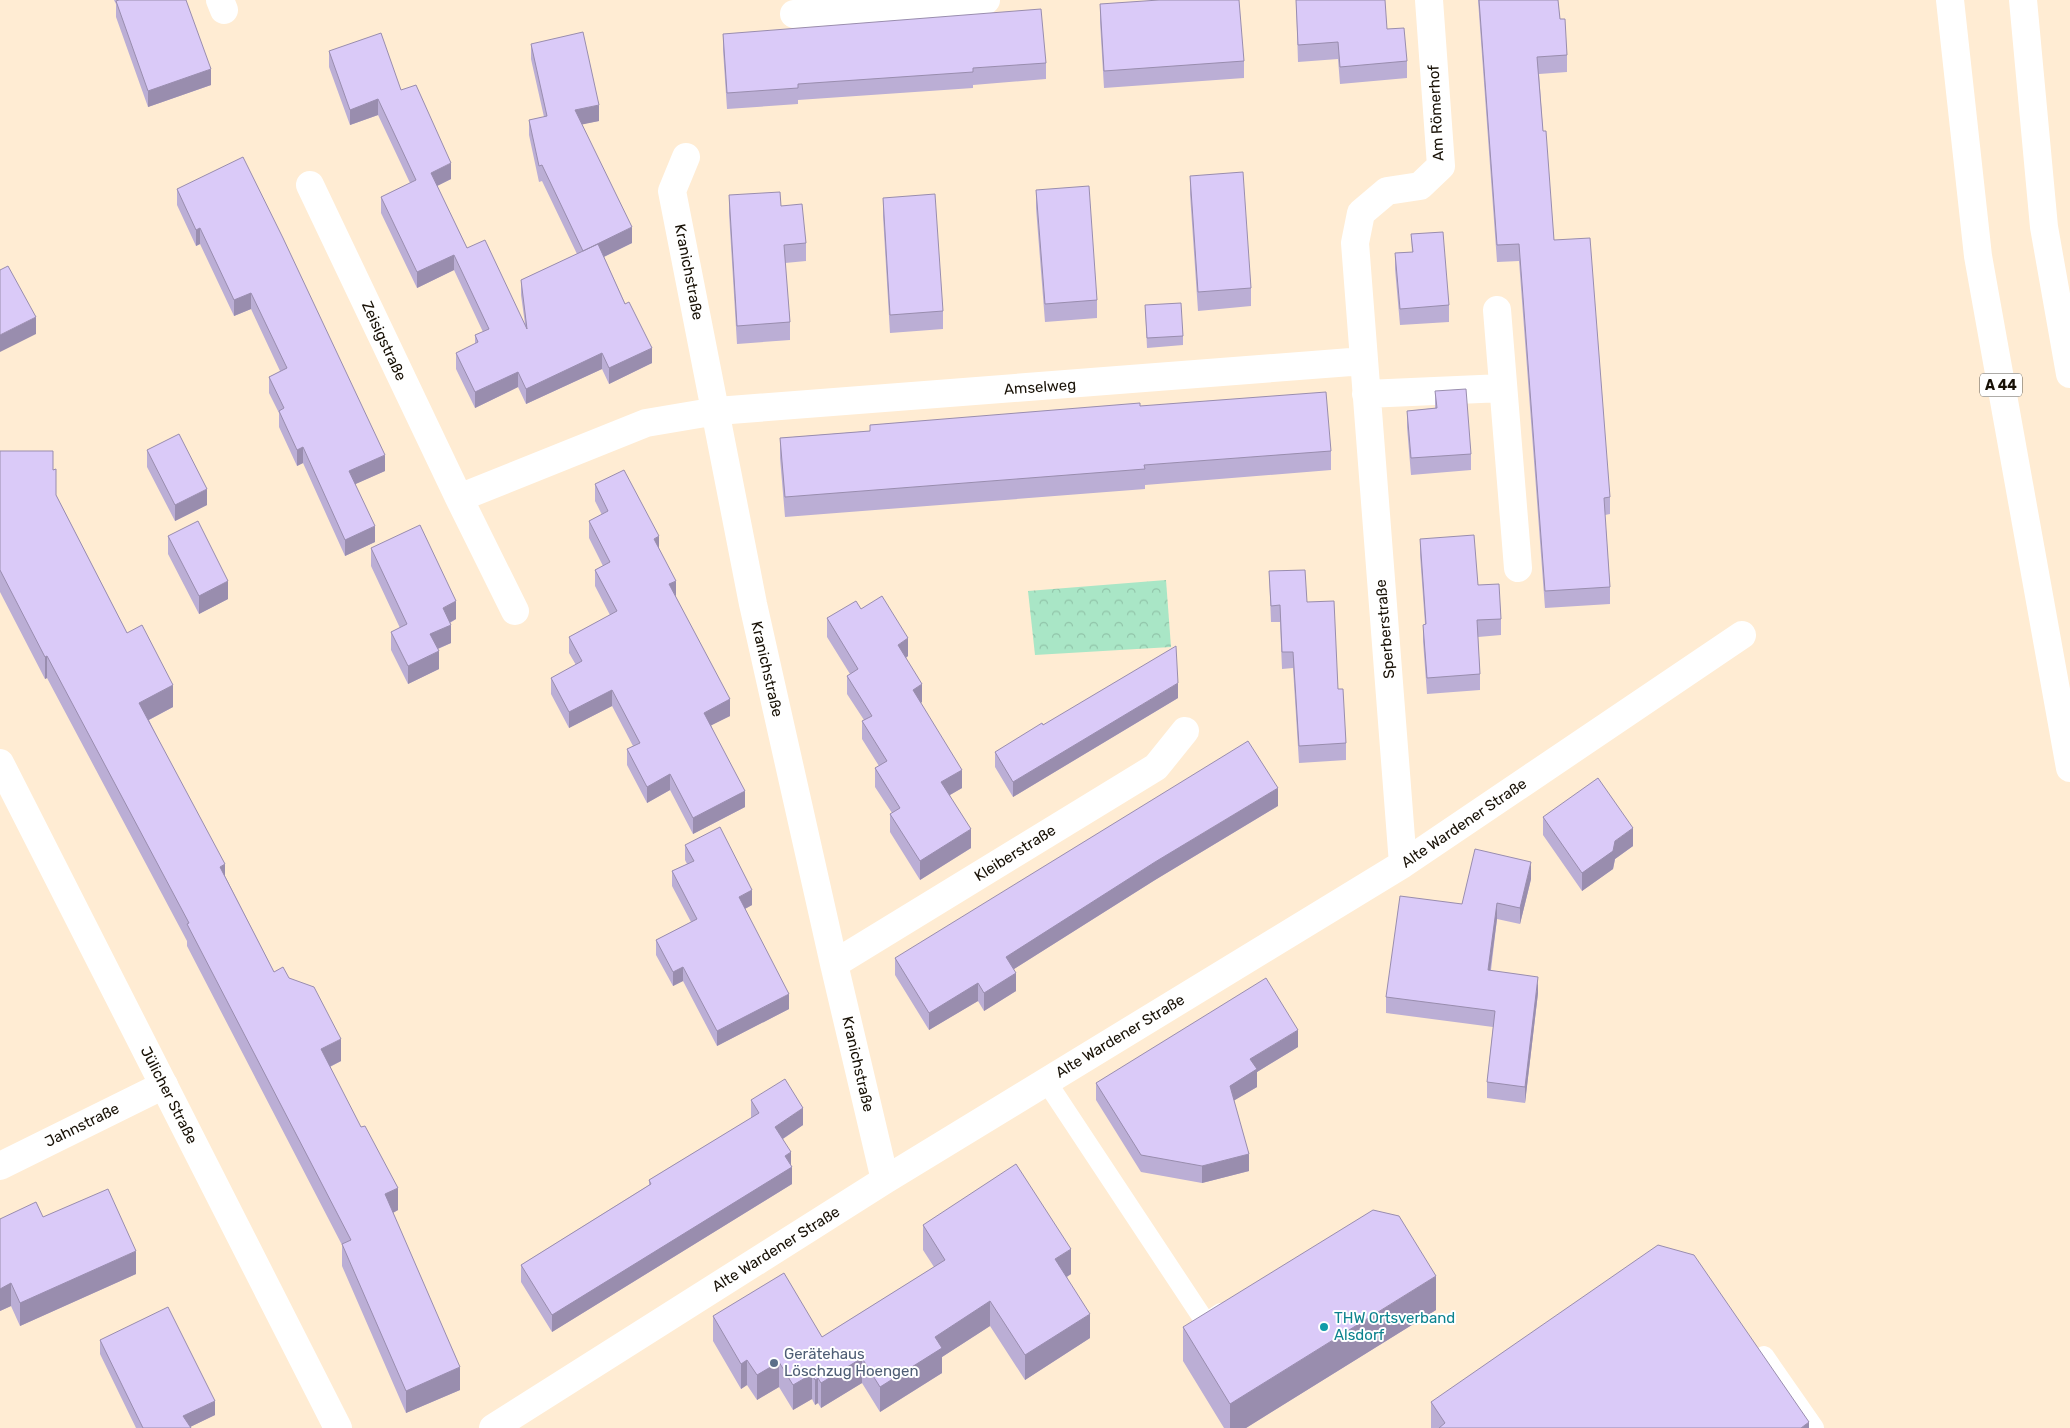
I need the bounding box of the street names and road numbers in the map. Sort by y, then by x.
street label: Am Römerhof [1424,64,1448,162]
street label: Kranichstraße [671,222,707,322]
street label: Zeisigstraße [358,298,410,384]
road number: A 44 [1980,374,2022,396]
street label: Amselweg [1003,376,1077,398]
street label: Sperberstraße [1372,578,1398,680]
street label: Kranichstraße [747,619,787,719]
street label: Alte Wardener Straße [1398,774,1530,872]
street label: Kleiberstraße [971,821,1059,885]
street label: Alte Wardener Straße [1052,990,1188,1082]
street label: Kranichstraße [838,1014,878,1114]
street label: Jülicher Straße [137,1043,201,1147]
street label: Jahnstraße [42,1099,122,1151]
street label: Alte Wardener Straße [709,1202,843,1296]

